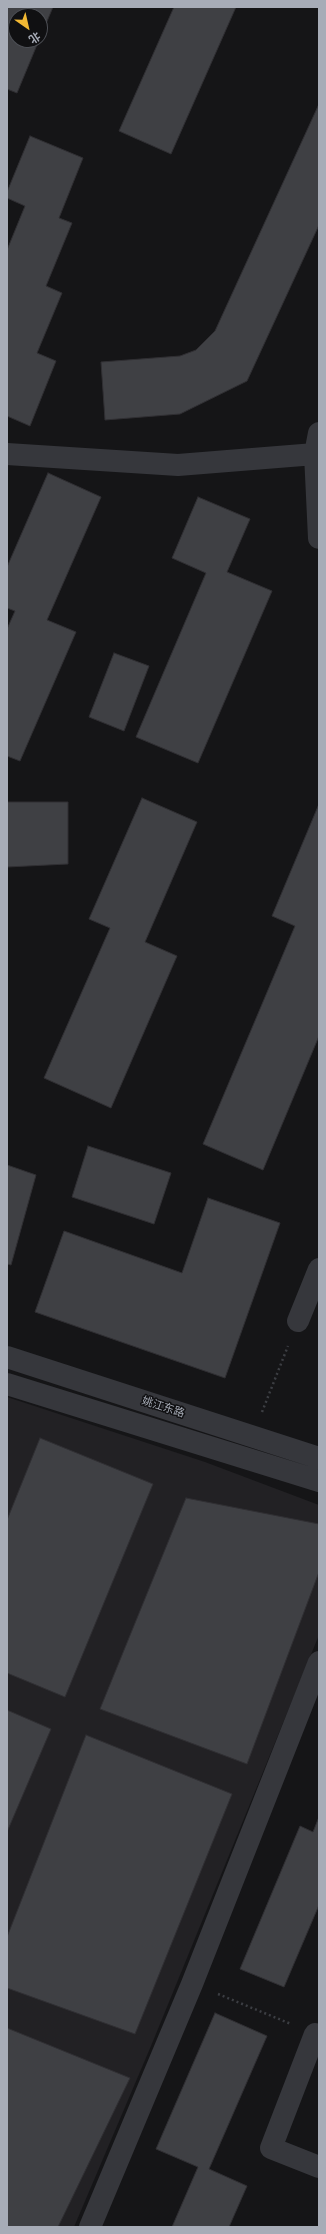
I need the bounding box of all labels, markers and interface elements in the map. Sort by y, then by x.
north arrow [8,8,48,48]
text: 北 [26,28,43,47]
street label: 姚江东路 [140,1395,186,1421]

